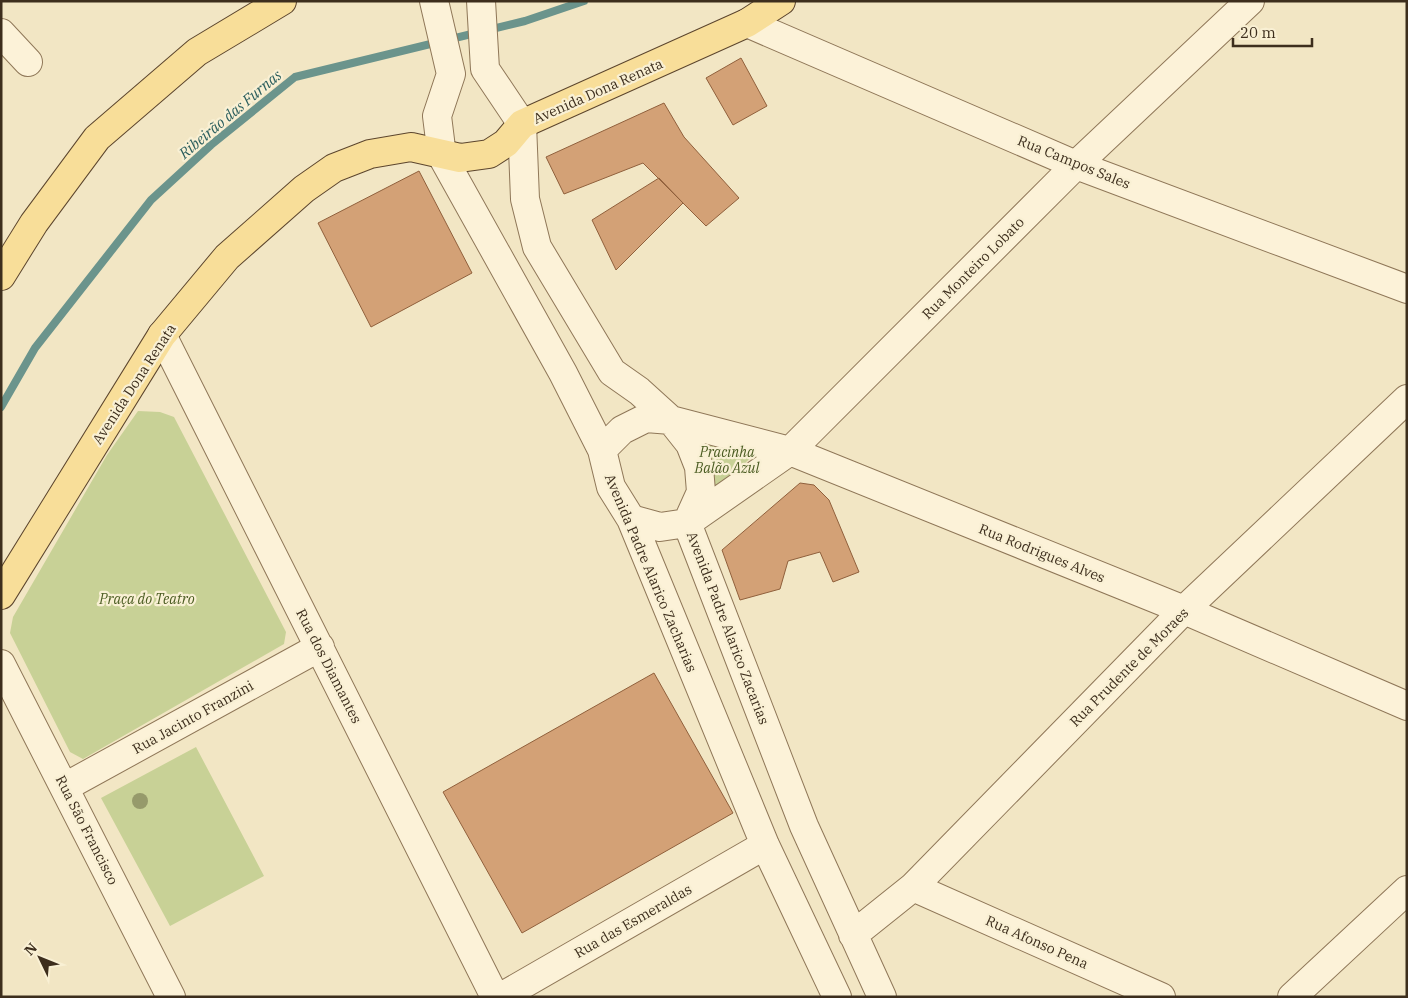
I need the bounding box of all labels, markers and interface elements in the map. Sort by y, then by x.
scale bar [1233,15,1312,47]
text: 20 m [1240,23,1276,42]
street label: Avenida Dona Renata [530,54,666,128]
water label: Ribeirão das Furnas [174,65,286,163]
street label: Rua Campos Sales [1015,131,1133,193]
street label: Rua Monteiro Lobato [918,213,1028,323]
street label: Avenida Dona Renata [88,320,180,448]
park label: Pracinha Balão Azul [694,443,761,477]
street label: Avenida Padre Alarico Zacharias [601,471,701,675]
street label: Rua Rodrigues Alves [976,519,1108,587]
street label: Avenida Padre Alarico Zacarias [683,529,773,727]
park label: Praça do Teatro [98,590,195,608]
street label: Rua Prudente de Moraes [1066,604,1192,730]
street label: Rua dos Diamantes [292,606,366,727]
street label: Rua Jacinto Franzini [129,676,257,758]
street label: Rua São Francisco [52,772,122,888]
street label: Rua das Esmeraldas [571,880,695,962]
street label: Rua Afonso Pena [983,911,1091,973]
north arrow [15,933,65,983]
text: N [20,939,41,959]

